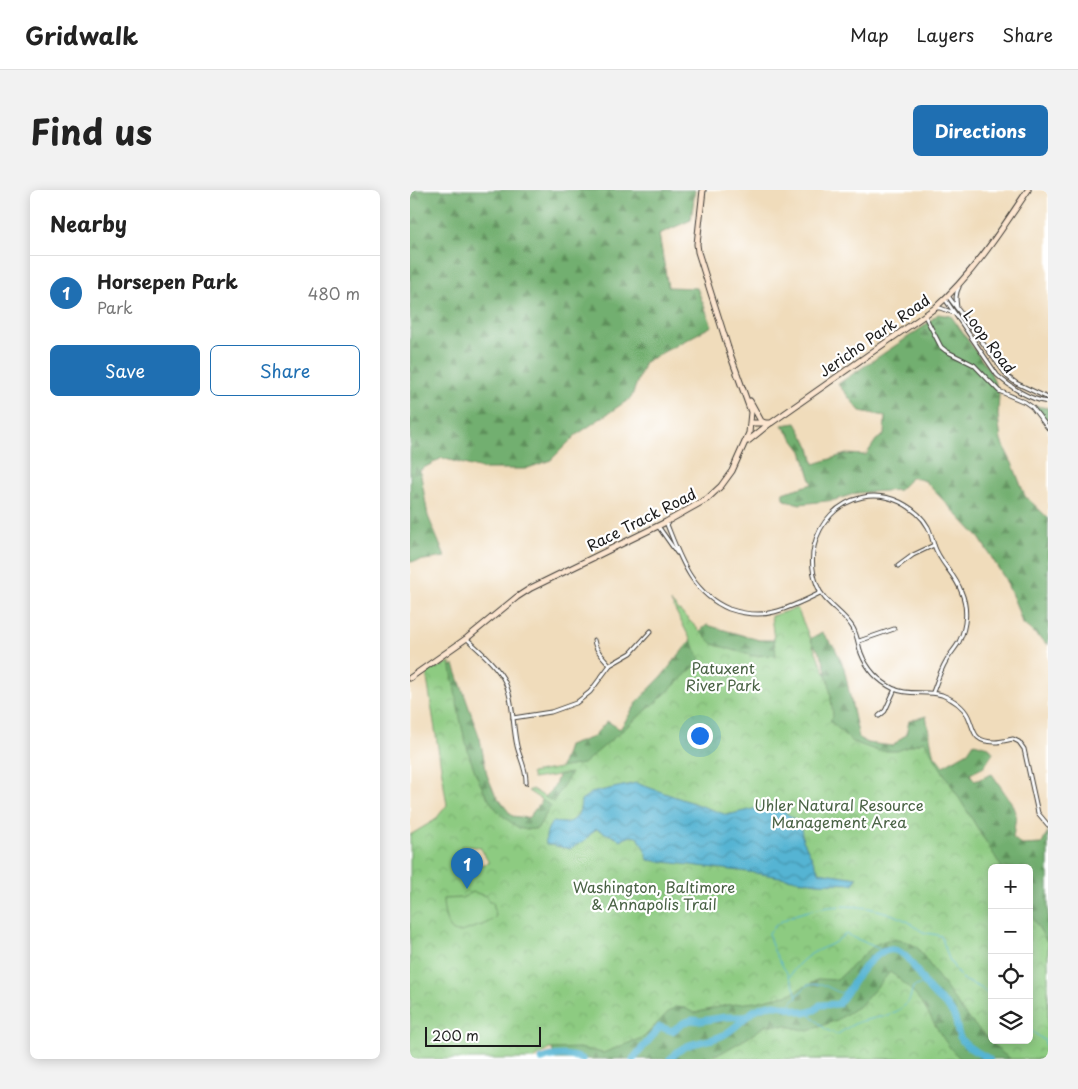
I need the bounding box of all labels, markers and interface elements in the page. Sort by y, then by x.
text: Gridwalk [25,17,138,53]
text: Map [850,21,889,48]
text: Layers [917,21,974,48]
text: Share [1002,21,1053,48]
text: Find us [30,104,152,157]
button: Directions [913,105,1048,156]
text: Nearby [50,207,127,239]
text: Horsepen Park [97,267,238,295]
text: 1 [62,281,70,305]
text: 480 m [308,281,360,305]
street label: Jericho Park Road [814,288,934,382]
text: Park [97,295,133,319]
street label: Loop Road [958,304,1022,378]
button: Save [50,345,200,396]
button: Share [210,345,360,396]
street label: Race Track Road [582,481,700,557]
park label: Patuxent River Park [685,656,761,696]
your location [687,723,713,749]
park label: Uhler Natural Resource Management Area [754,793,924,833]
pin: 1 [451,848,483,889]
map controls [988,864,1033,1044]
button: + [988,864,1033,909]
park label: Washington, Baltimore & Annapolis Trail [573,875,735,915]
button: − [988,909,1033,954]
button: locate [988,954,1033,999]
button: layers [988,999,1033,1044]
scale bar [425,1024,541,1047]
text: 200 m [432,1025,479,1046]

